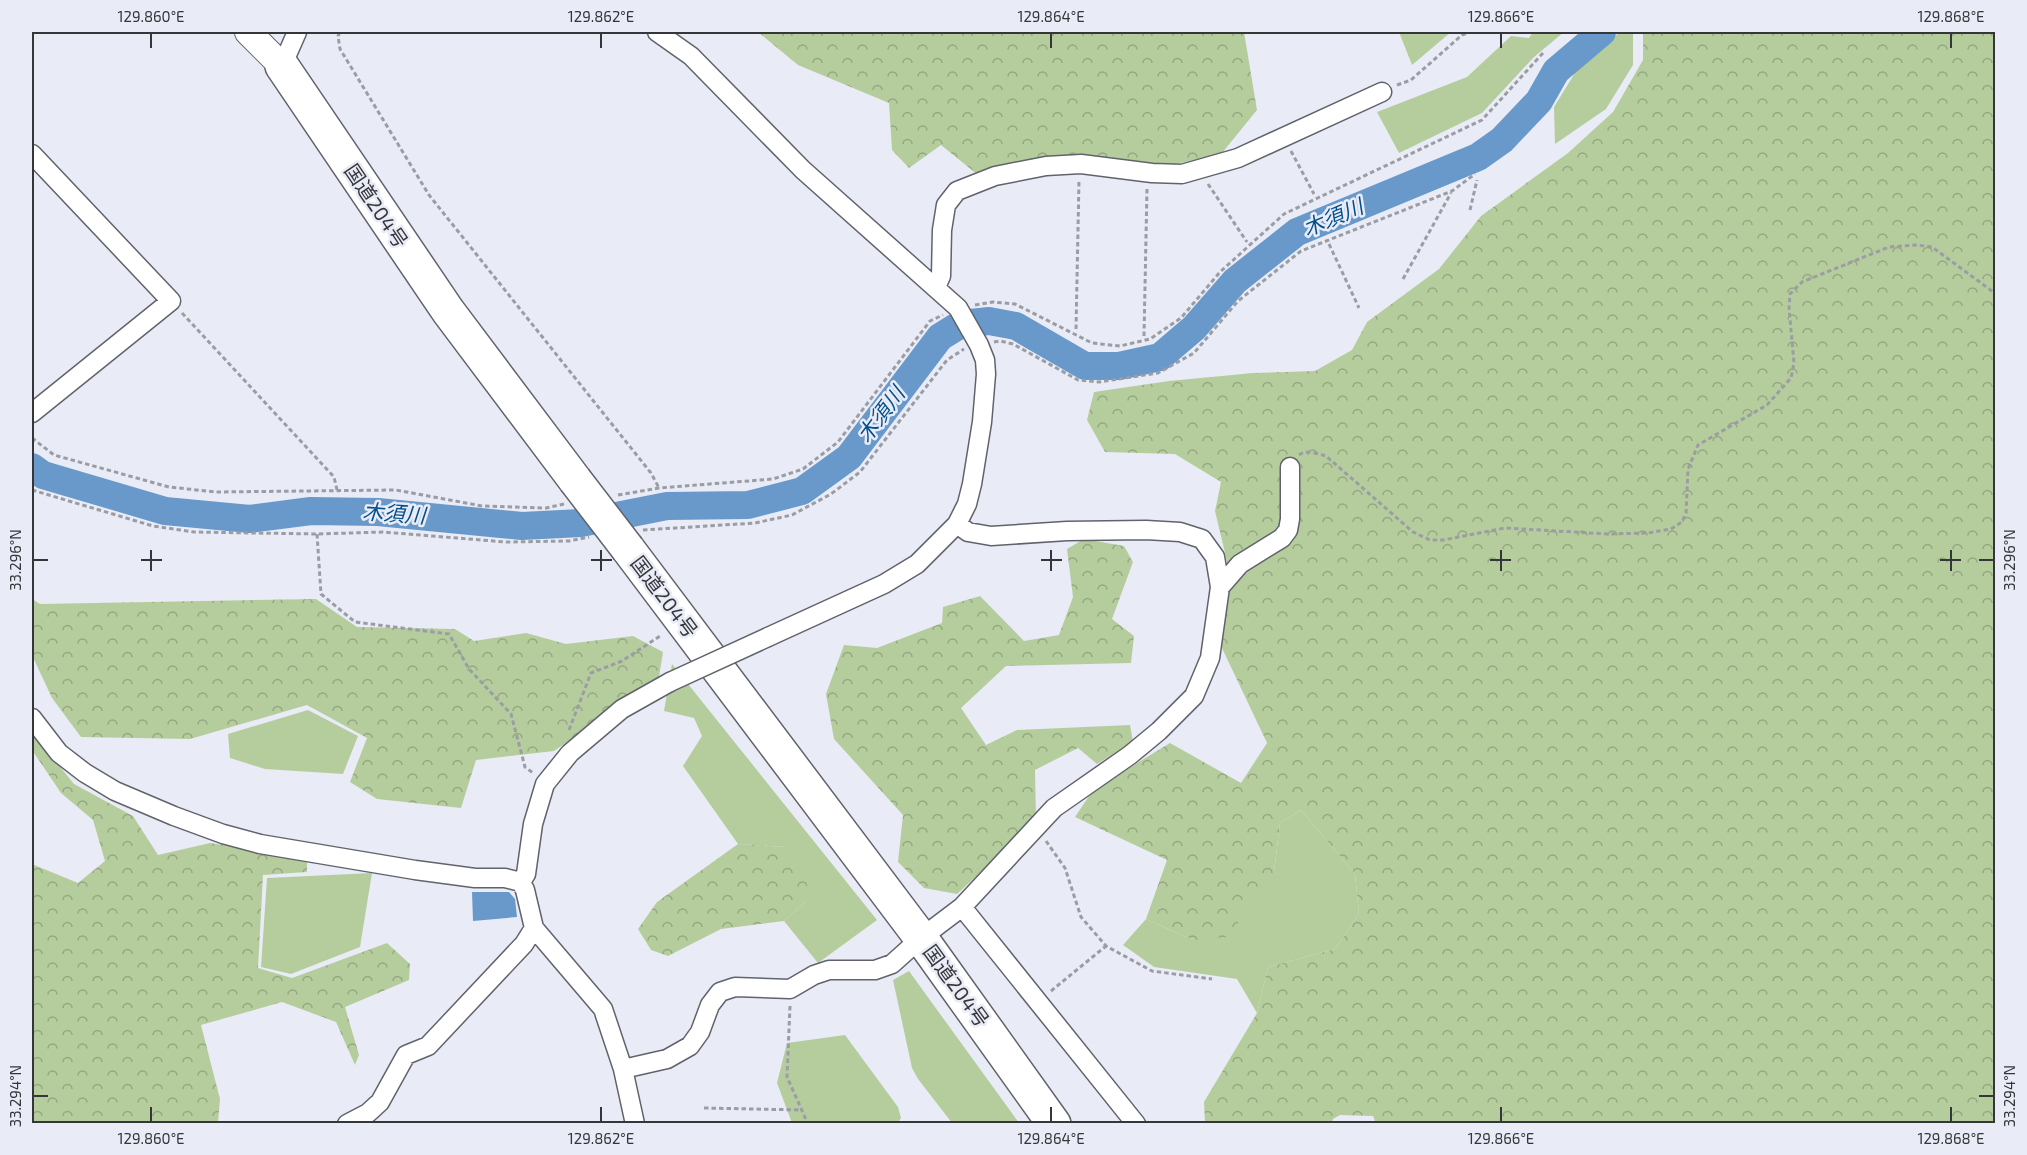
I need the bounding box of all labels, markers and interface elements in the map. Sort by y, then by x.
text: 129.860°E [118,7,185,25]
text: 129.862°E [568,7,634,25]
text: 129.864°E [1017,7,1085,25]
text: 129.866°E [1468,7,1534,25]
text: 129.868°E [1917,7,1985,25]
street label: 国道204号 [340,159,414,252]
water label: 木須川 [1299,192,1368,240]
water label: 木須川 [851,380,910,447]
water label: 木須川 [362,498,428,527]
text: 33.296°N [6,529,24,591]
text: 33.296°N [2000,529,2018,591]
street label: 国道204号 [626,551,703,642]
street label: 国道204号 [919,940,995,1031]
text: 33.294°N [6,1065,24,1127]
text: 33.294°N [2000,1065,2018,1127]
text: 129.860°E [118,1129,185,1147]
text: 129.862°E [568,1129,634,1147]
text: 129.864°E [1017,1129,1085,1147]
text: 129.866°E [1468,1129,1534,1147]
text: 129.868°E [1917,1129,1985,1147]

